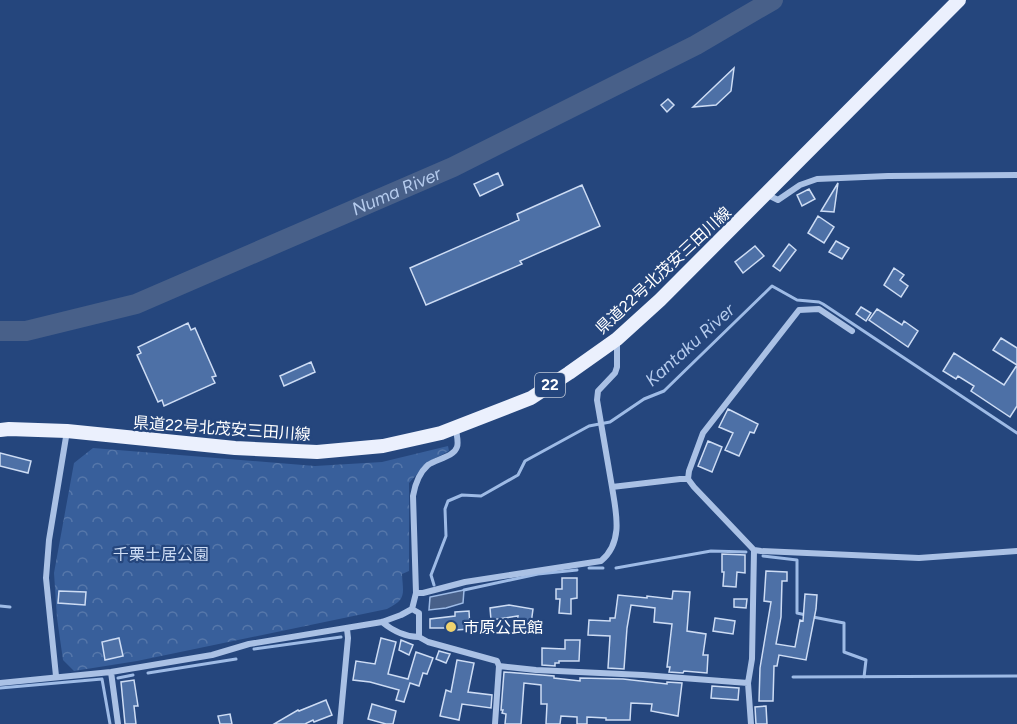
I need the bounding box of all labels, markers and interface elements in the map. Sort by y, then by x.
water label: Numa River [349,162,445,220]
street label: 県道22号北茂安三田川線 [592,203,735,338]
water label: Kantaku River [641,299,740,391]
road number: 22 [535,373,565,397]
street label: 県道22号北茂安三田川線 [133,413,311,444]
park label: 千栗土居公園 [113,545,209,564]
place label: 市原公民館 [463,618,543,637]
marker: 市原公民館 [444,620,458,634]

